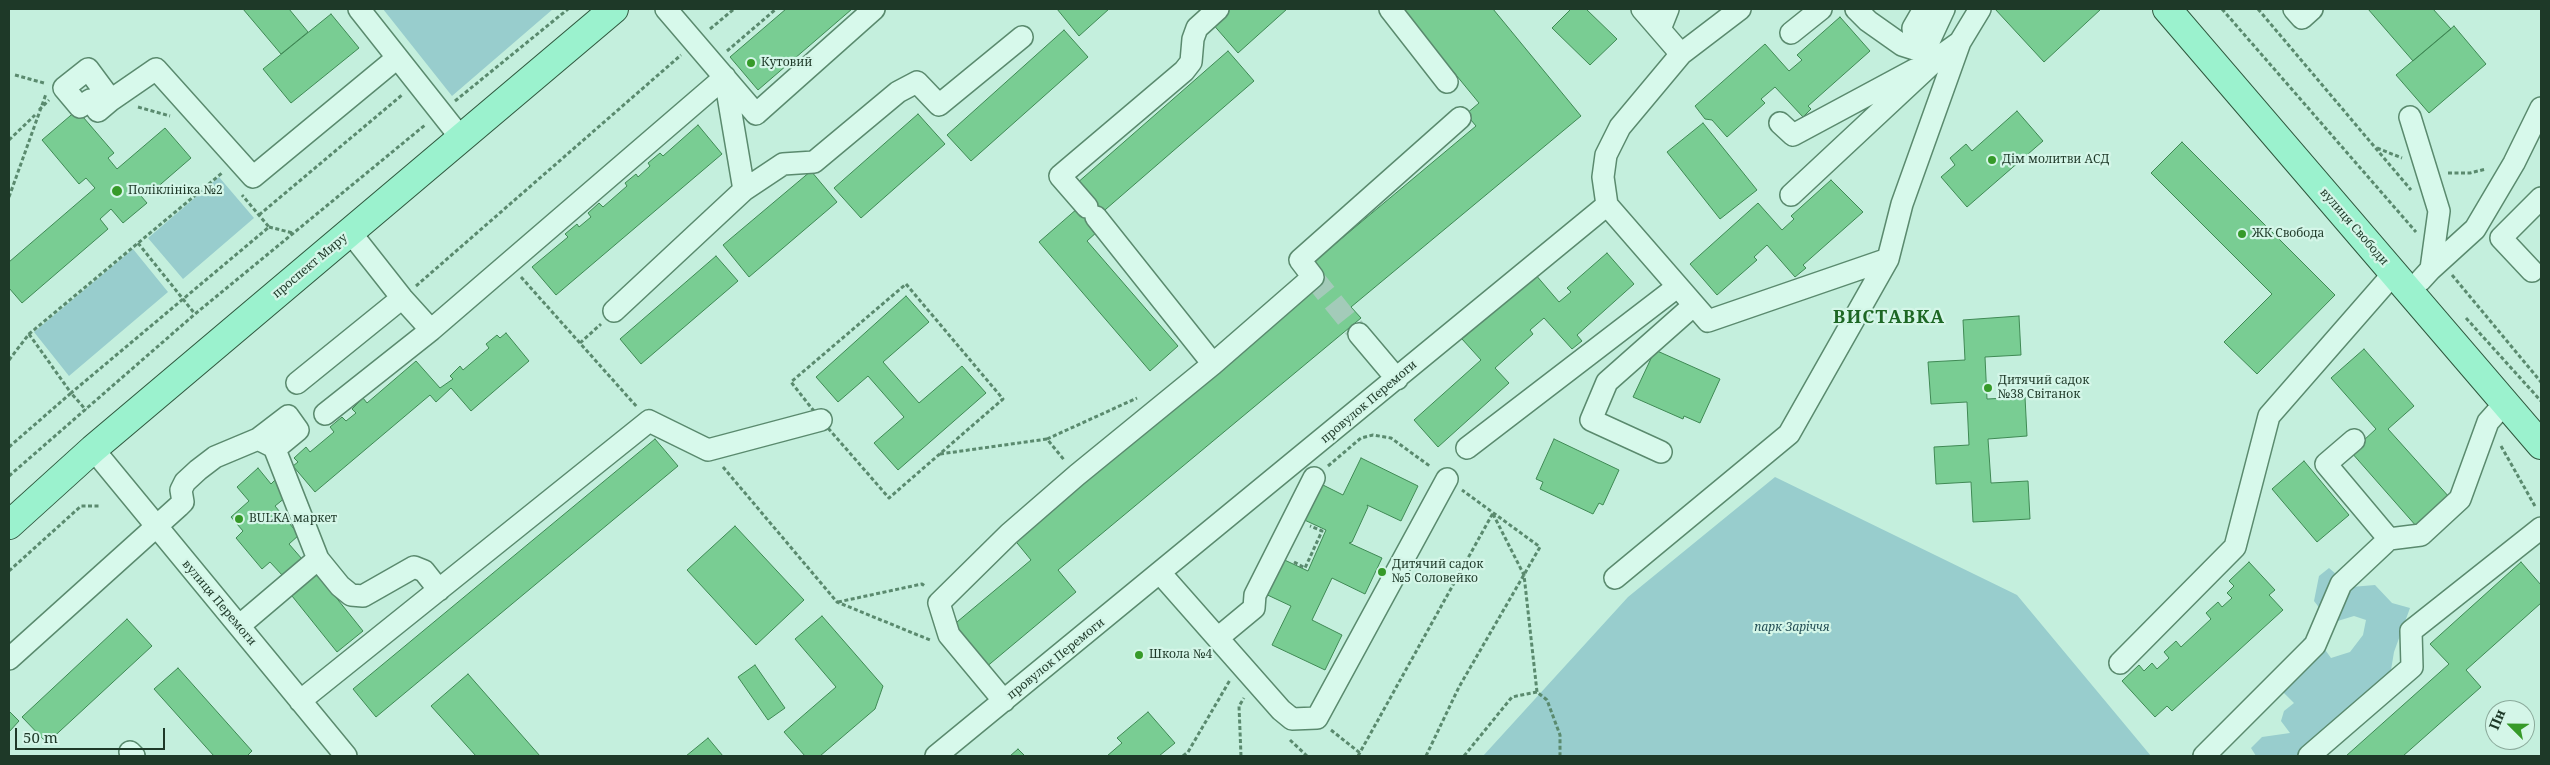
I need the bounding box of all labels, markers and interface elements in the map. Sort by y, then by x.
place label: Кутовий [761,56,812,70]
marker: Кутовий [745,57,757,69]
place label: Дім молитви АСД [2002,153,2109,167]
marker: Дім молитви АСД [1986,154,1998,166]
marker: Поліклініка №2 [110,184,124,198]
place label: Поліклініка №2 [128,184,223,198]
street label: вулиця Свободи [2317,186,2391,268]
place label: ЖК Свобода [2252,227,2324,241]
marker: ЖК Свобода [2236,228,2248,240]
street label: проспект Миру [270,230,350,302]
district label: ВИСТАВКА [1832,307,1946,329]
street label: провулок Перемоги [1318,358,1420,446]
place label: Дитячий садок №38 Світанок [1998,374,2089,402]
marker: Дитячий садок №38 Світанок [1982,382,1994,394]
place label: BULKA маркет [249,512,337,526]
marker: BULKA маркет [233,513,245,525]
street label: вулиця Перемоги [179,557,259,649]
place label: Дитячий садок №5 Соловейко [1392,558,1483,586]
marker: Дитячий садок №5 Соловейко [1376,566,1388,578]
street label: провулок Перемоги [1004,615,1108,703]
park label: парк Заріччя [1754,621,1830,635]
place label: Школа №4 [1149,648,1212,662]
marker: Школа №4 [1133,649,1145,661]
north arrow [2485,700,2535,750]
text: Пн [2484,706,2509,733]
scale bar [18,718,168,750]
text: 50 m [23,727,58,747]

